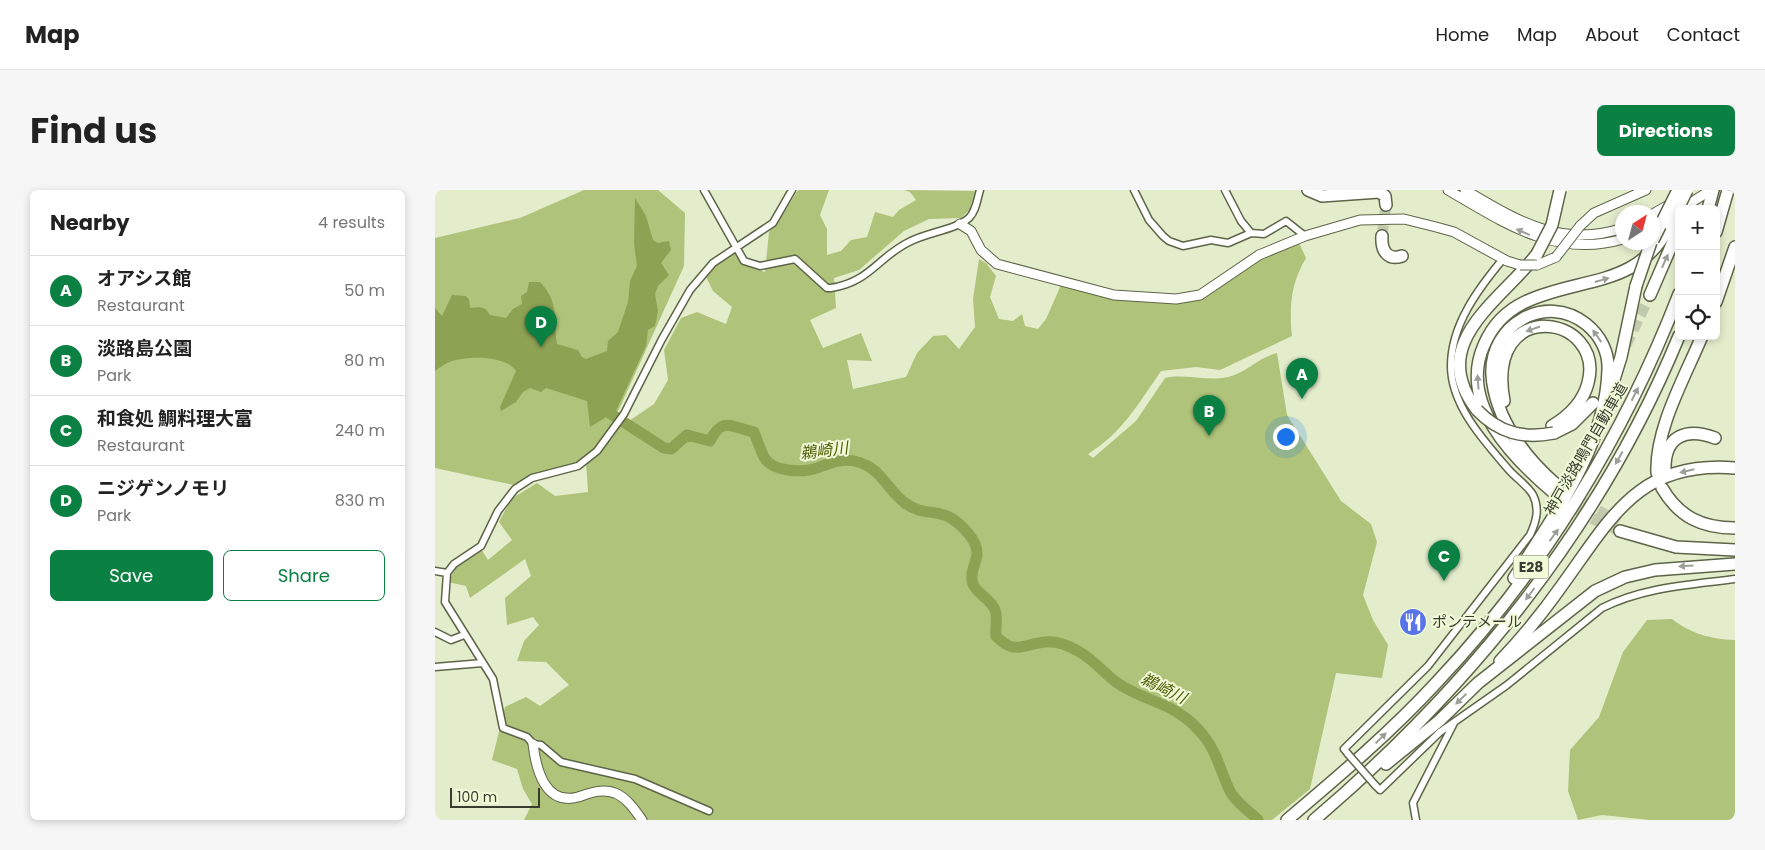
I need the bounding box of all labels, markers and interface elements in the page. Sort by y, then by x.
text: Map [25,18,80,51]
text: Home [1435,22,1489,47]
text: Map [1517,22,1557,47]
text: About [1585,22,1639,47]
text: Contact [1667,22,1740,47]
button: Directions [1597,105,1735,156]
text: Find us [30,106,157,155]
north arrow [1615,205,1660,250]
map controls [1675,205,1720,340]
button: + [1675,205,1720,250]
text: Nearby [50,208,130,237]
text: 4 results [318,211,385,234]
one-way arrow [1516,228,1530,236]
button: − [1675,250,1720,295]
one-way arrow [1661,254,1669,268]
text: オアシス館 [97,265,191,292]
one-way arrow [1595,275,1610,283]
text: A [60,279,72,302]
text: 50 m [344,279,385,302]
text: Restaurant [97,294,185,317]
button: locate [1675,295,1720,340]
pin: D [525,306,557,347]
one-way arrow [1525,326,1540,333]
one-way arrow [1592,330,1602,343]
text: 淡路島公園 [97,335,192,362]
text: B [61,349,71,372]
text: 80 m [344,349,385,372]
pin: A [1286,358,1318,399]
text: Park [97,364,131,387]
one-way arrow [1474,374,1482,390]
street label: 神戸淡路鳴門自動車道 [1539,379,1632,519]
one-way arrow [1631,387,1639,401]
pin: B [1193,395,1225,436]
text: 和食処 鯛料理大富 [97,405,253,432]
text: C [60,419,72,442]
text: 240 m [335,419,385,442]
your location [1273,424,1299,450]
text: Restaurant [97,434,185,457]
water label: 鵜崎川 [799,436,851,465]
one-way arrow [1614,452,1623,465]
one-way arrow [1679,467,1694,475]
text: ニジゲンノモリ [97,475,229,502]
text: D [60,489,72,512]
text: 830 m [335,489,385,512]
text: Park [97,504,131,527]
one-way arrow [1549,528,1559,542]
pin: C [1428,540,1460,581]
button: Save [50,550,213,601]
button: Share [223,550,385,601]
road number: E28 [1513,556,1549,578]
one-way arrow [1678,563,1694,571]
one-way arrow [1524,587,1535,600]
restaurant icon: ポンテメール [1398,607,1428,637]
place label: ポンテメール [1432,611,1522,632]
water label: 鵜崎川 [1137,668,1192,710]
one-way arrow [1456,693,1468,705]
one-way arrow [1374,732,1386,744]
scale bar [450,785,540,808]
text: 100 m [457,787,497,807]

